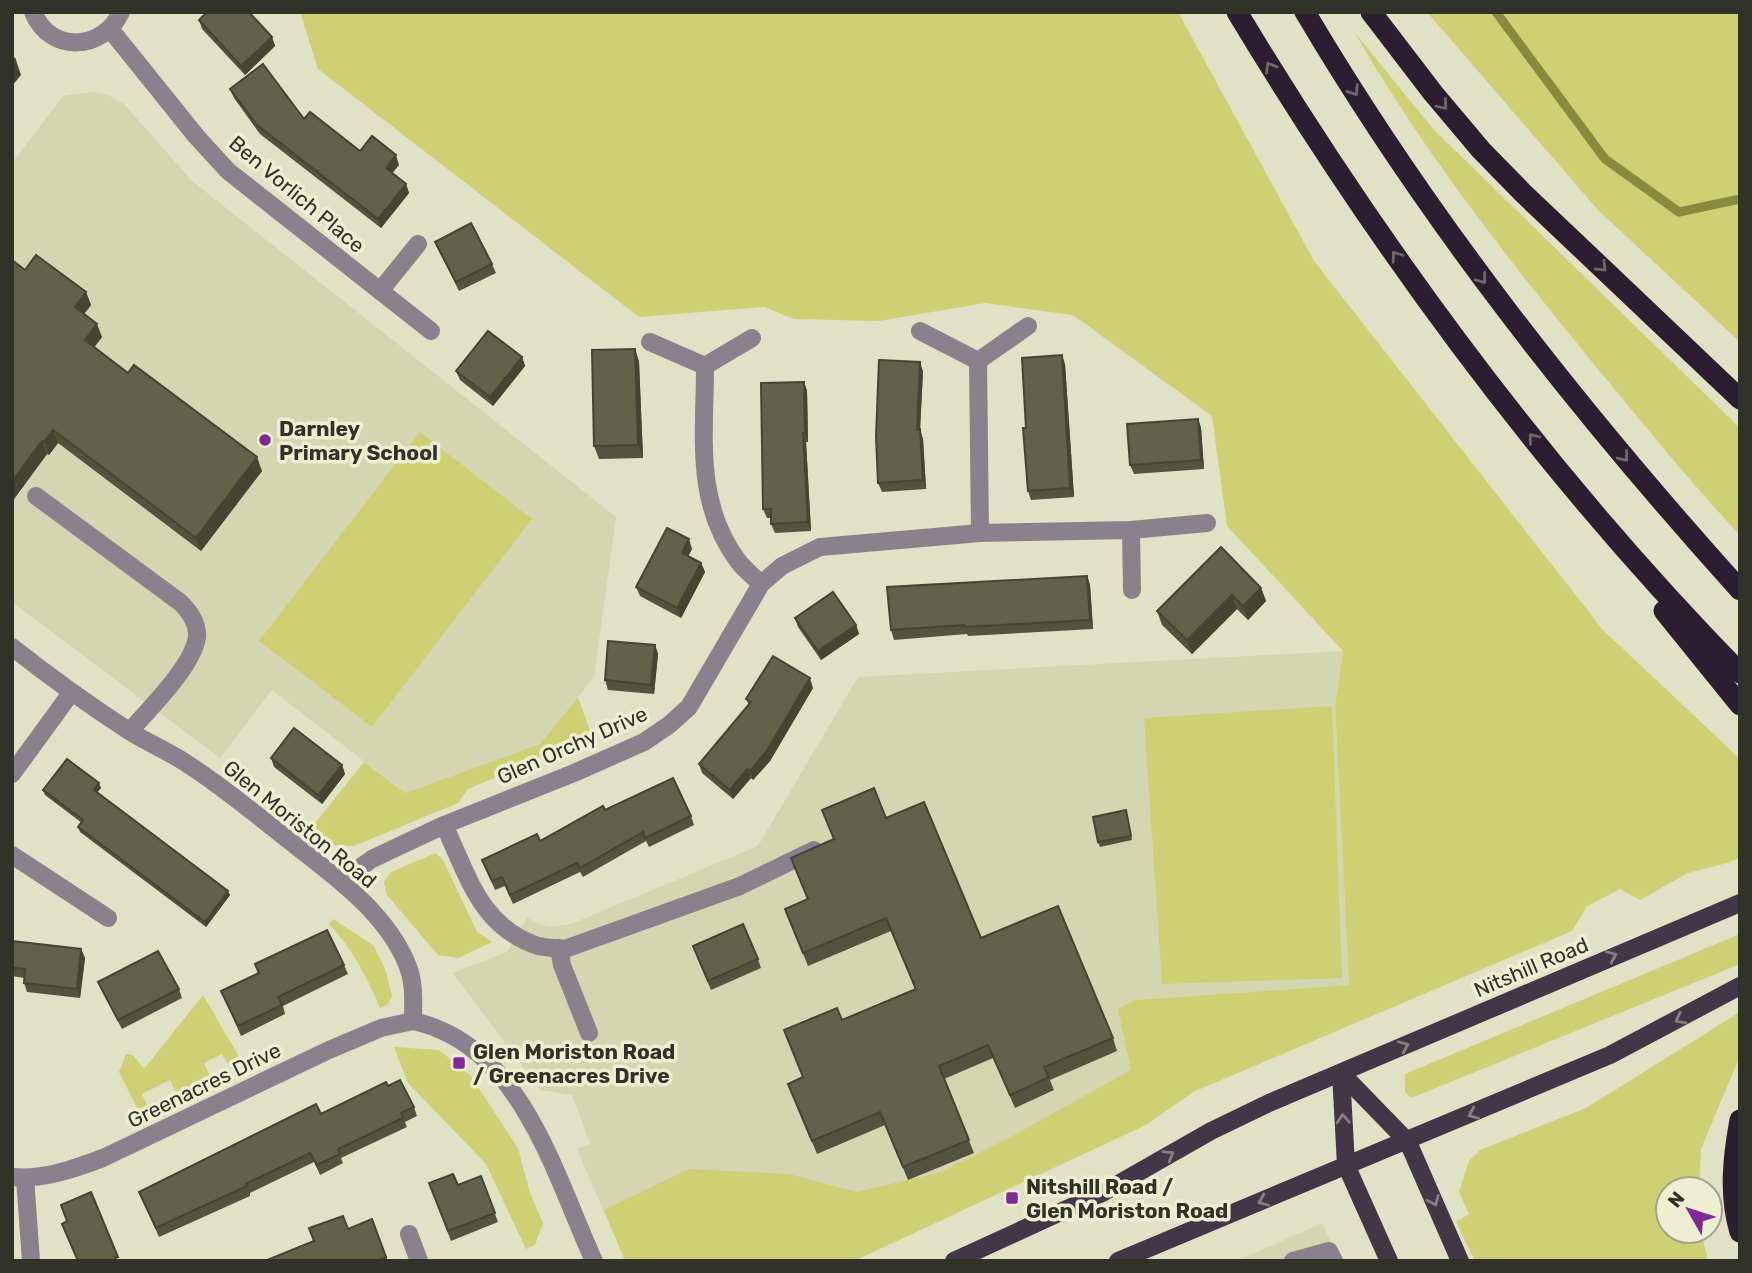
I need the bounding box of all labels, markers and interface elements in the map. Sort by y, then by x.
one-way arrow [1265,61,1278,74]
one-way arrow [1345,83,1358,96]
one-way arrow [1435,96,1447,109]
street label: Ben Vorlich Place [224,130,370,258]
one-way arrow [1392,251,1404,264]
one-way arrow [1594,259,1607,272]
one-way arrow [1474,271,1487,283]
place label: Darnley Primary School [279,416,438,465]
marker: Darnley Primary School [257,432,273,448]
one-way arrow [1528,433,1541,446]
one-way arrow [1615,449,1628,461]
street label: Glen Orchy Drive [493,701,651,789]
street label: Glen Moriston Road [219,755,381,893]
street label: Nitshill Road [1470,932,1592,1002]
one-way arrow [1605,950,1618,964]
one-way arrow [1675,1010,1687,1024]
street label: Greenacres Drive [123,1037,285,1133]
place label: Glen Moriston Road / Greenacres Drive [473,1039,675,1088]
one-way arrow [1397,1041,1409,1055]
marker: Glen Moriston Road / Greenacres Drive [451,1055,467,1071]
one-way arrow [1468,1106,1480,1120]
one-way arrow [1336,1113,1351,1124]
one-way arrow [1162,1150,1175,1163]
place label: Nitshill Road / Glen Moriston Road [1026,1174,1228,1223]
north arrow [1654,1175,1724,1245]
text: N [1663,1187,1689,1212]
marker: Nitshill Road / Glen Moriston Road [1004,1190,1020,1206]
one-way arrow [1258,1192,1270,1206]
one-way arrow [1426,1194,1440,1206]

